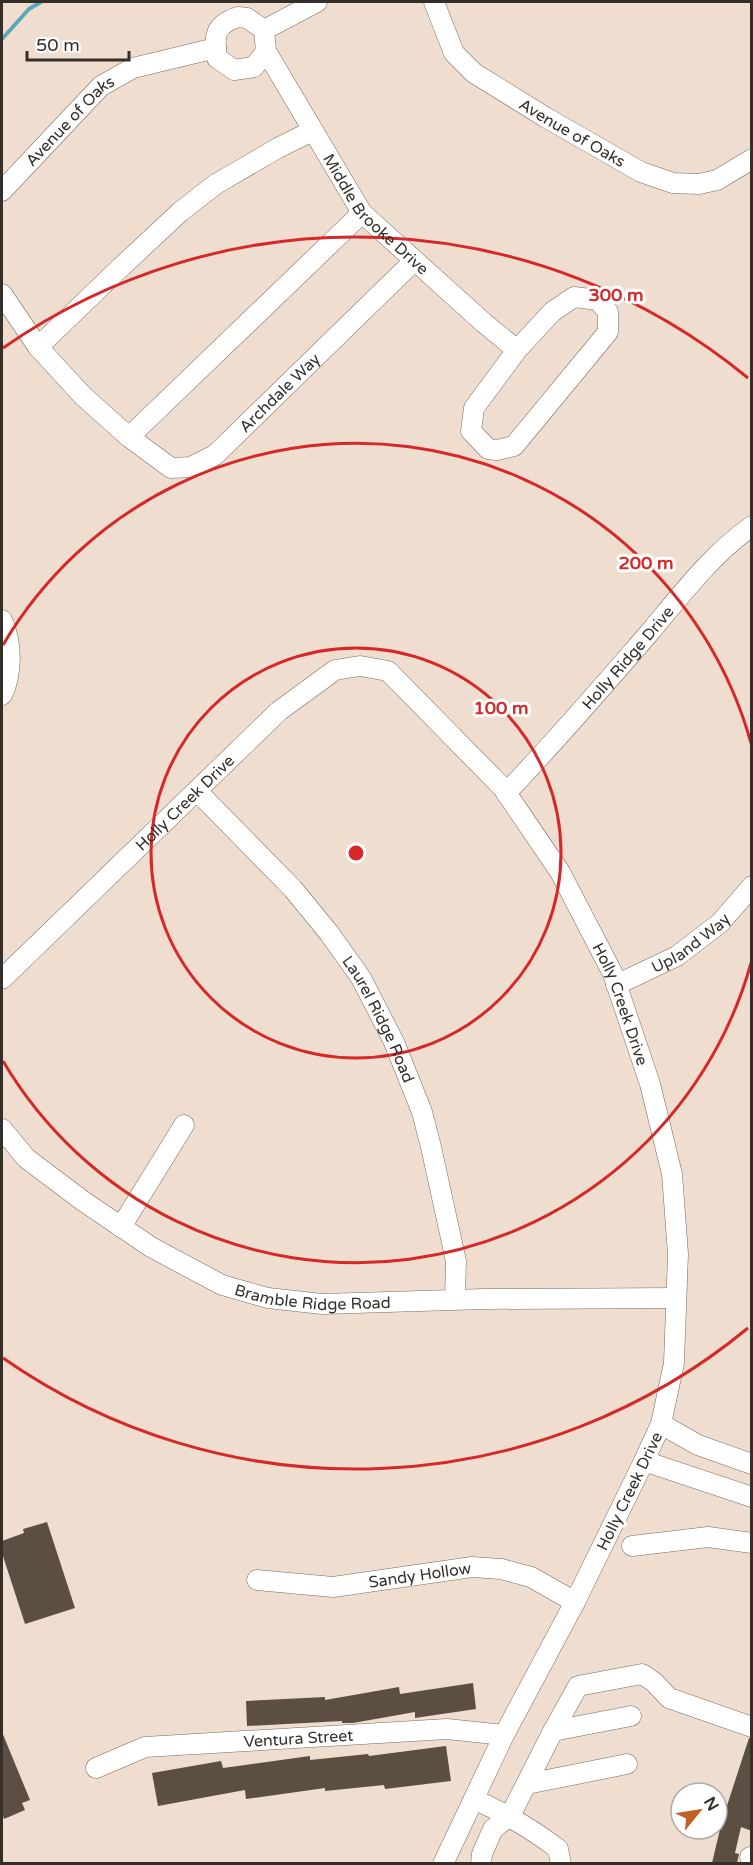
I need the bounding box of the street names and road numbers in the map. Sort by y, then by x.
street label: Avenue of Oaks [22,72,118,171]
street label: Avenue of Oaks [515,94,629,172]
street label: Middle Brooke Drive [318,150,433,279]
street label: Archdale Way [235,349,325,437]
street label: Holly Ridge Drive [578,602,678,714]
street label: Holly Creek Drive [132,751,239,855]
street label: Upland Way [648,909,735,978]
street label: Holly Creek Drive [588,940,652,1068]
street label: Laurel Ridge Road [337,952,418,1086]
street label: Bramble Ridge Road [232,1280,391,1315]
street label: Holly Creek Drive [593,1429,667,1554]
street label: Sandy Hollow [367,1558,473,1593]
street label: Ventura Street [243,1726,354,1752]

